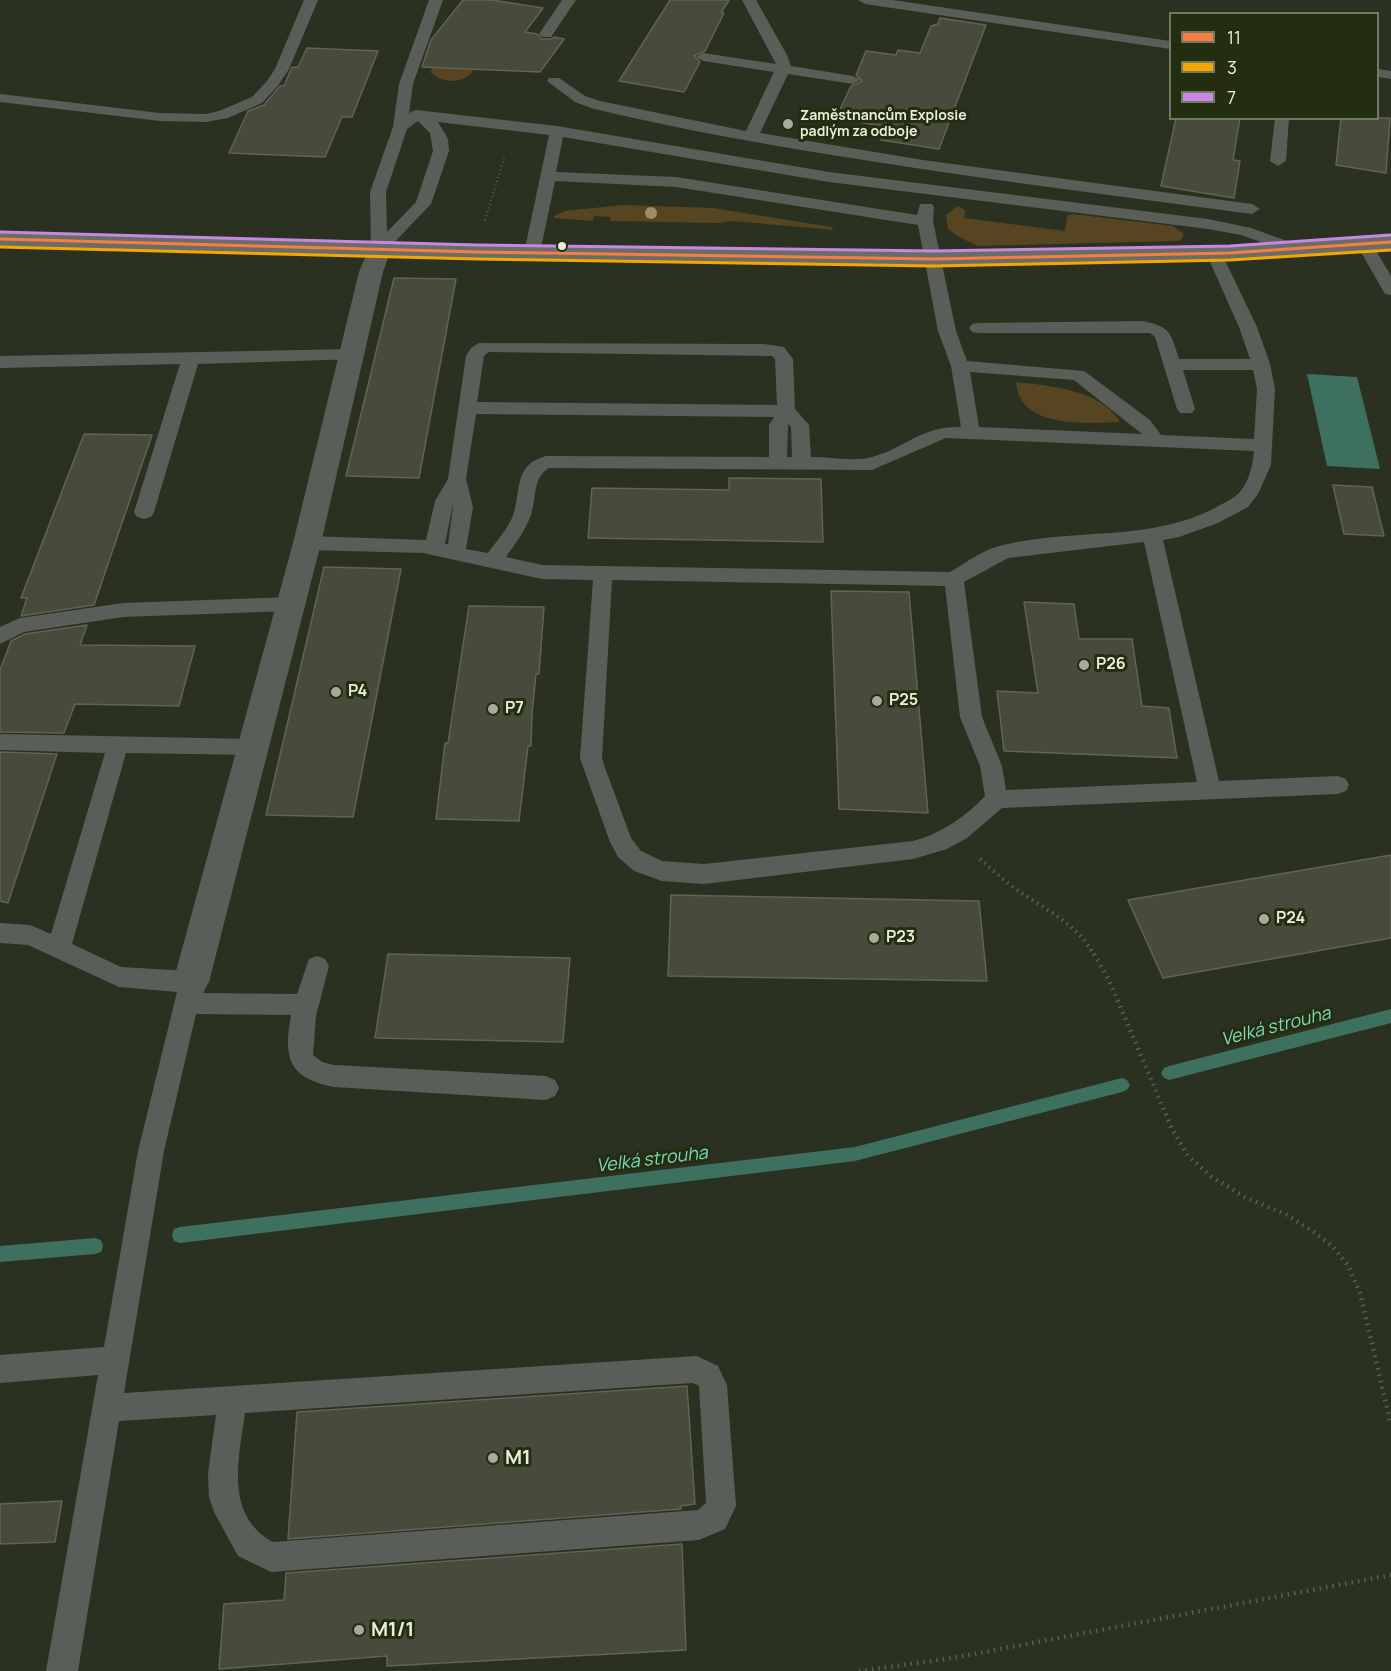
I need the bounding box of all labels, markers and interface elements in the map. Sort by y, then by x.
legend [1169,12,1379,120]
text: 11 [1227,25,1241,49]
text: 3 [1227,55,1237,79]
text: 7 [1227,85,1236,109]
place label: Zaměstnancům Explosie padlým za odboje [800,108,967,140]
marker: Zaměstnancům Explosie padlým za odboje [781,117,795,131]
unlabelled marker [556,240,568,252]
place label: P26 [1096,655,1126,675]
marker: P26 [1077,658,1091,672]
place label: P4 [348,682,367,702]
marker: P4 [329,685,343,699]
place label: P25 [889,691,918,711]
marker: P25 [870,694,884,708]
place label: P7 [505,699,524,719]
marker: P7 [486,702,500,716]
place label: P24 [1276,909,1305,929]
marker: P24 [1257,912,1271,926]
place label: P23 [886,928,915,948]
marker: P23 [867,931,881,945]
water label: Velká strouha [1219,1003,1333,1051]
water label: Velká strouha [595,1142,709,1178]
place label: M1 [505,1446,531,1470]
marker: M1 [486,1451,500,1465]
place label: M1/1 [371,1618,414,1642]
marker: M1/1 [352,1623,366,1637]

